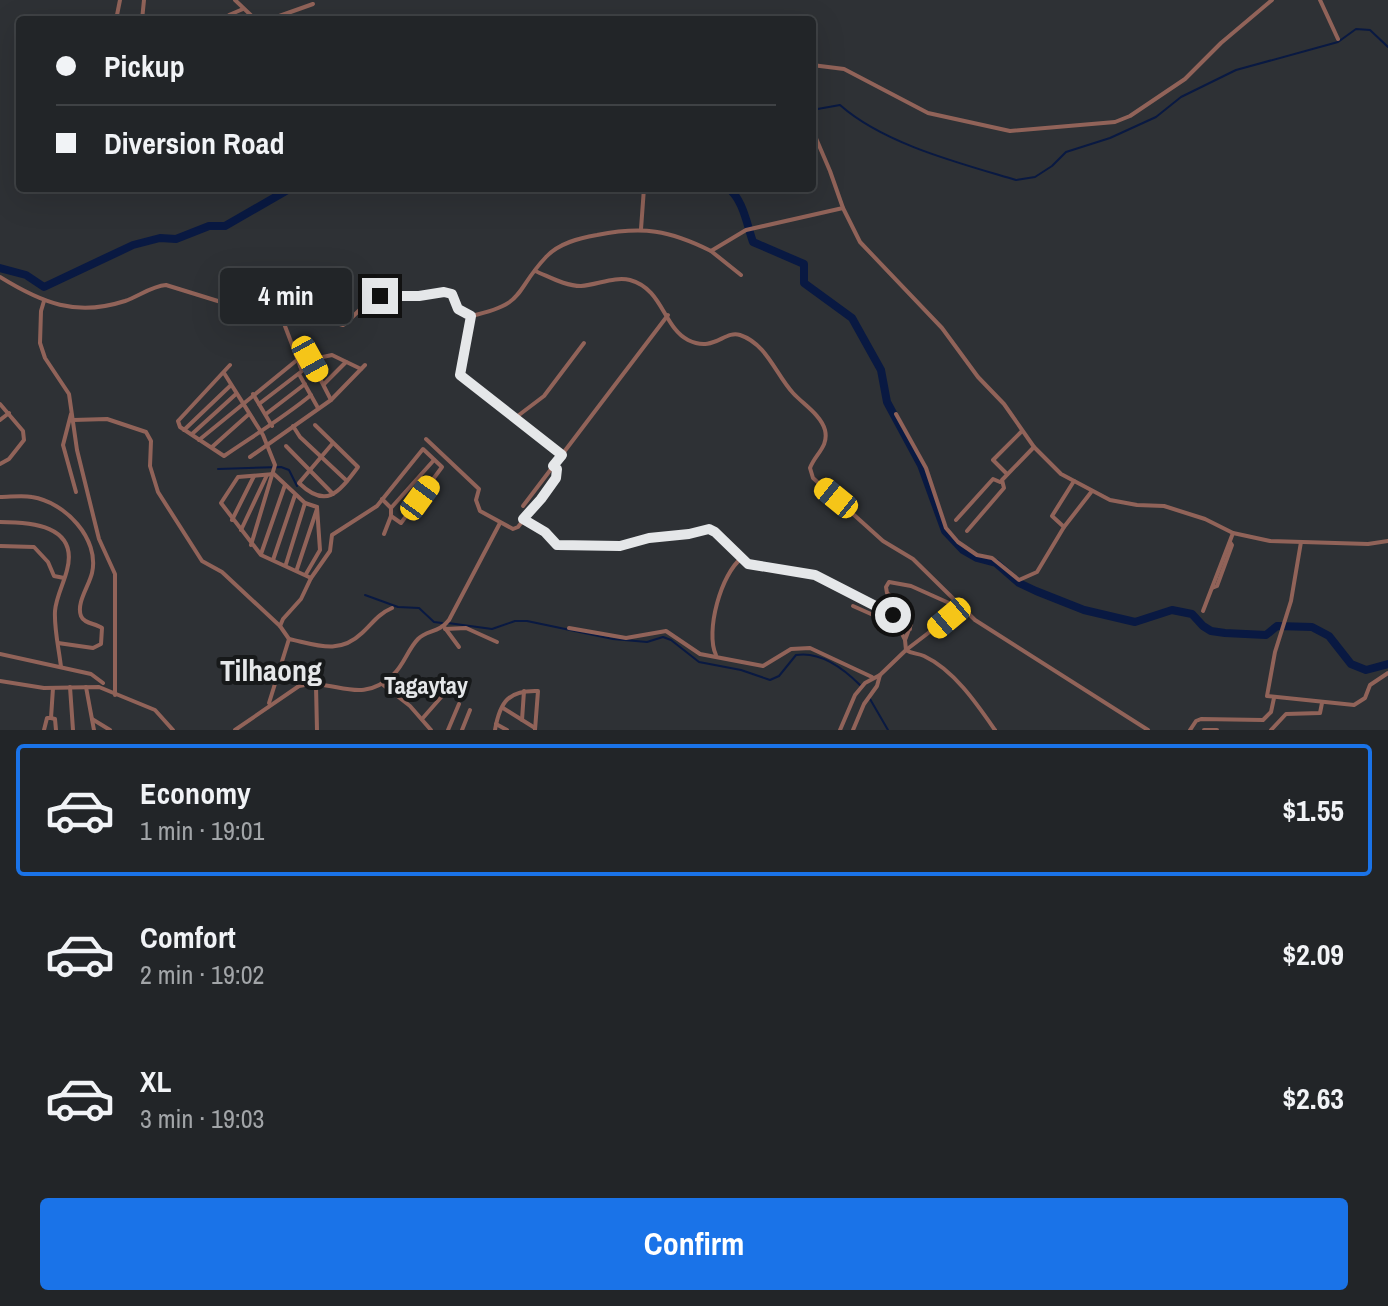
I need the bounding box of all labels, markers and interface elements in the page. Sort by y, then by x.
text: Pickup [104,46,185,86]
text: Diversion Road [104,123,284,163]
callout: 4 min [220,268,352,324]
text: 4 min [258,278,314,313]
route end [362,278,398,314]
car [288,332,332,386]
car [396,472,444,524]
car [810,474,862,522]
car [923,593,975,643]
route start [875,597,911,633]
district label: Tilhaong [220,650,322,690]
district label: Tagaytay [384,669,468,701]
text: Economy [140,773,251,813]
icon: car [44,774,116,846]
text: $1.55 [1282,790,1344,830]
text: 1 min · 19:01 [140,813,264,848]
text: Comfort [140,917,236,957]
icon: car [44,918,116,990]
text: $2.09 [1282,934,1344,974]
text: 2 min · 19:02 [140,957,264,992]
text: XL [140,1061,171,1101]
icon: car [44,1062,116,1134]
text: $2.63 [1282,1078,1344,1118]
text: 3 min · 19:03 [140,1101,264,1136]
button: Confirm [40,1198,1348,1290]

